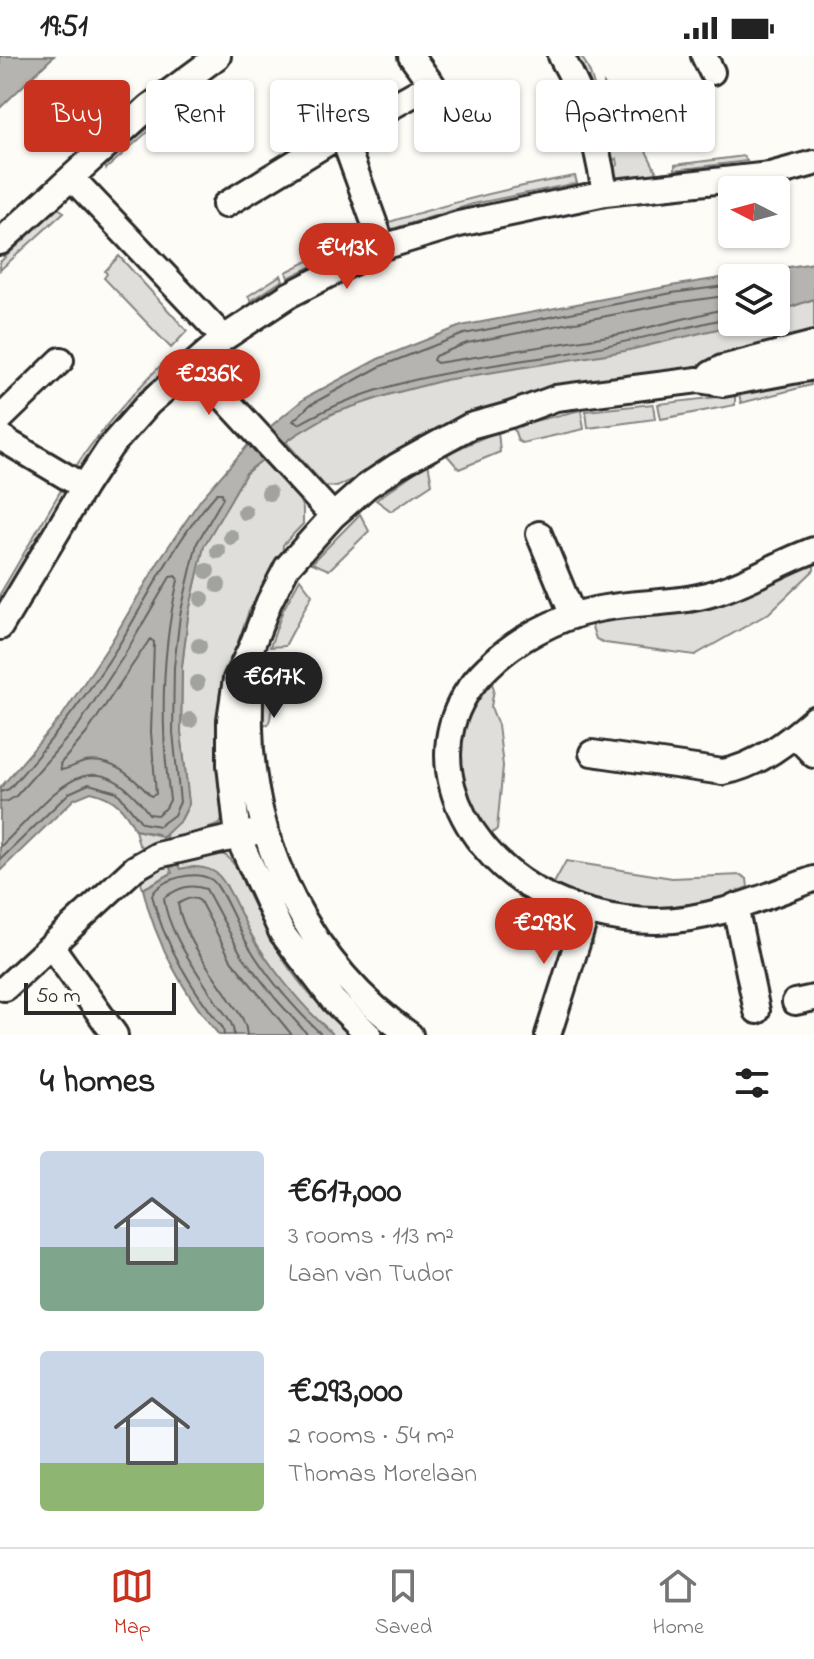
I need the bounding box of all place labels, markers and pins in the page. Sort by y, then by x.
pin: €413K [291,223,403,291]
pin: €236K [153,349,265,417]
pin: €617K [218,652,330,720]
pin: €293K [488,898,600,966]

